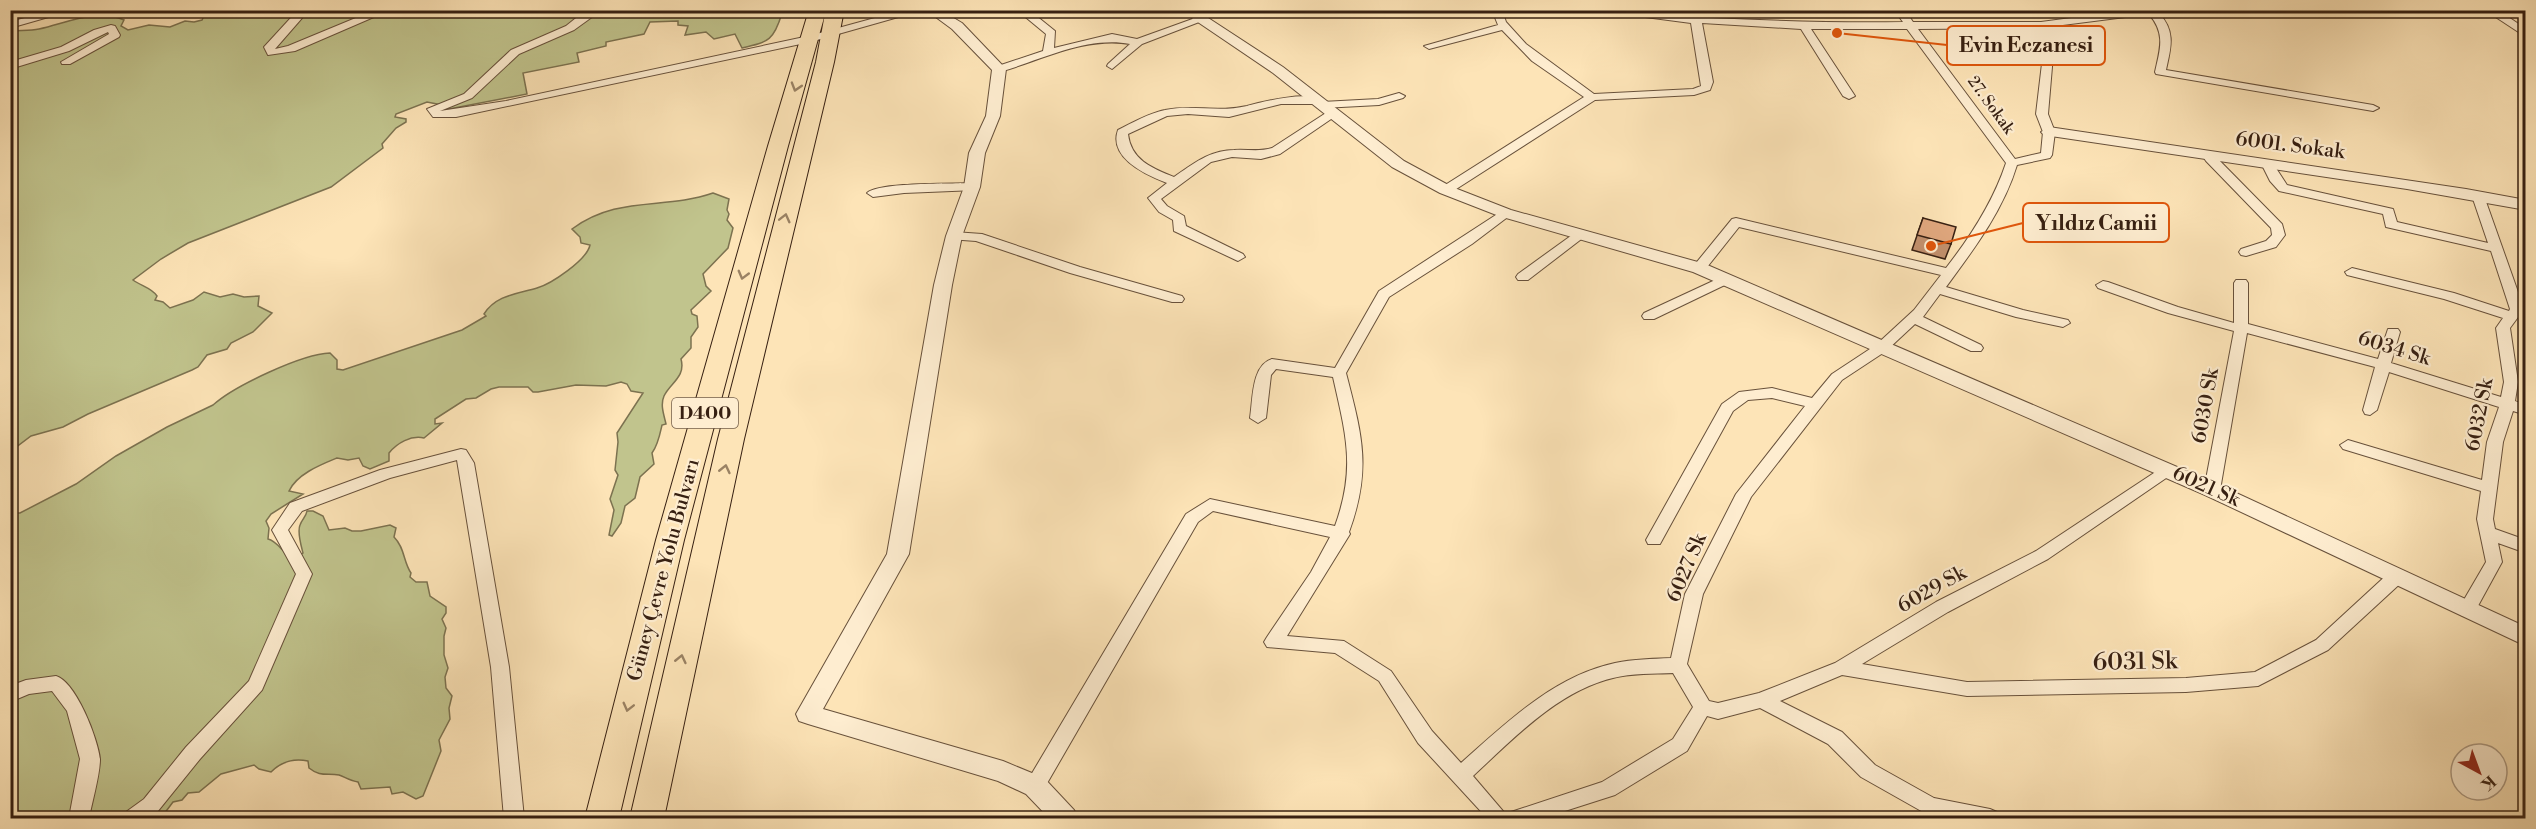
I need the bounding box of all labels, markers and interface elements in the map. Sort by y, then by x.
callout: Evin Eczanesi [1947,26,2105,65]
text: Evin Eczanesi [1959,33,2094,59]
street label: 27. Sokak [1963,72,2020,139]
one-way arrow [791,81,803,92]
street label: 6001. Sokak [2234,127,2348,165]
callout: Yıldız Camii [2023,203,2169,242]
text: Yıldız Camii [2035,211,2157,237]
one-way arrow [778,213,791,223]
one-way arrow [738,269,750,280]
street label: 6034 Sk [2355,326,2435,372]
street label: 6030 Sk [2187,365,2225,445]
street label: 6032 Sk [2461,375,2500,454]
road number: D400 [672,398,738,428]
street label: Güney Çevre Yolu Bulvarı [622,456,706,684]
street label: 6021 Sk [2168,461,2245,514]
one-way arrow [718,464,731,474]
street label: 6027 Sk [1661,528,1713,606]
street label: 6029 Sk [1893,560,1972,619]
street label: 6031 Sk [2092,646,2179,678]
one-way arrow [673,654,686,664]
one-way arrow [623,701,636,711]
north arrow [2449,742,2509,802]
text: K [2476,771,2500,795]

